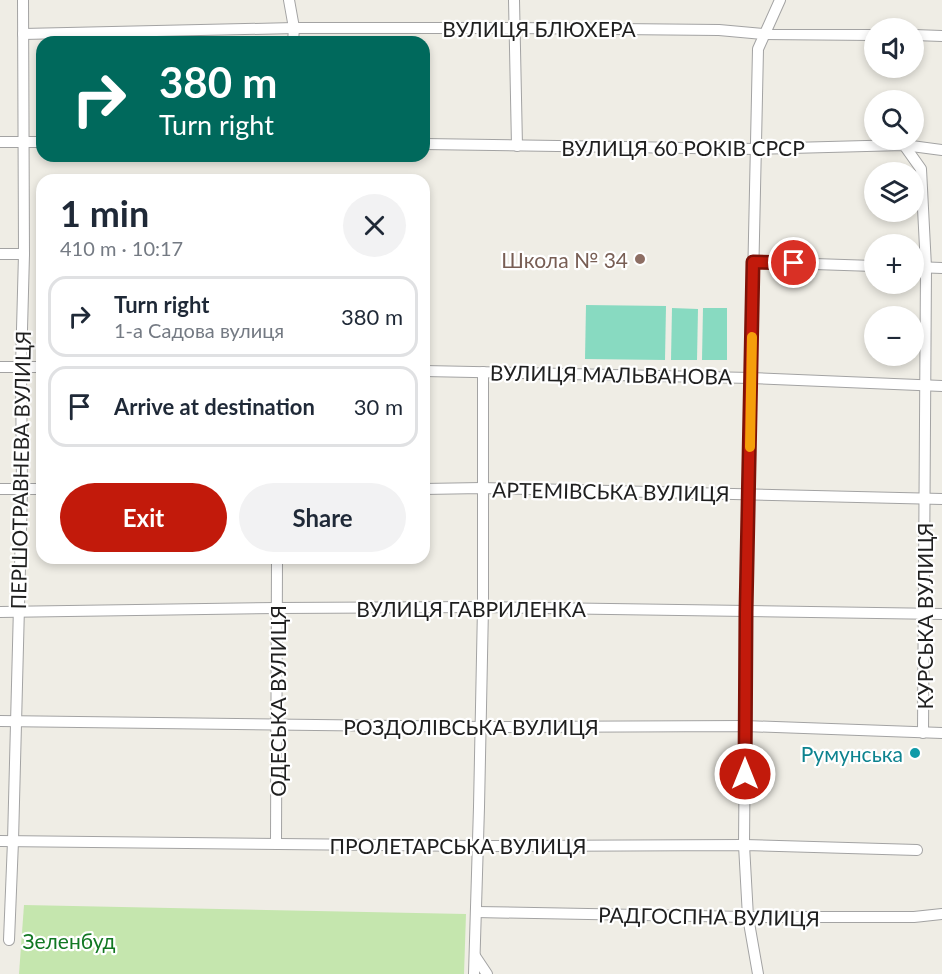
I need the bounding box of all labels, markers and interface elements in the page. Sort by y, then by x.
street label: ВУЛИЦЯ БЛЮХЕРА [442,16,636,41]
map controls [864,18,924,366]
button: sound [864,18,924,78]
text: 380 m [159,57,277,107]
icon: right [60,60,138,138]
button: search [864,90,924,150]
text: Turn right [159,108,274,141]
street label: ВУЛИЦЯ 60 РОКІВ СРСР [561,135,805,160]
button: layers [864,162,924,222]
text: 1 min [60,191,149,235]
button: close [343,194,406,257]
button: + [864,234,924,294]
text: 410 m · 10:17 [60,236,183,260]
pin [768,237,819,288]
icon: arrive [777,246,810,279]
place label: Школа № 34 [501,247,628,272]
marker: Школа № 34 [633,252,647,266]
text: Turn right [114,291,209,318]
icon: right [63,300,96,333]
text: 380 m [341,303,403,330]
button: − [864,306,924,366]
text: 1-а Садова вулиця [114,318,284,342]
street label: ПЕРШОТРАВНЕВА ВУЛИЦЯ [5,331,35,609]
street label: ВУЛИЦЯ МАЛЬВАНОВА [490,359,733,389]
icon: arrive [63,390,96,423]
text: Arrive at destination [114,393,315,420]
text: 30 m [354,393,403,420]
street label: АРТЕМІВСЬКА ВУЛИЦЯ [492,476,730,506]
button: Exit [60,483,227,552]
button: Share [239,483,406,552]
street label: КУРСЬКА ВУЛИЦЯ [912,522,937,710]
street label: ВУЛИЦЯ ГАВРИЛЕНКА [356,596,587,621]
street label: ОДЕСЬКА ВУЛИЦЯ [265,605,290,797]
street label: РОЗДОЛІВСЬКА ВУЛИЦЯ [343,714,599,739]
place label: Румунська [801,741,903,766]
position arrow [713,742,777,806]
marker: Румунська [908,746,922,760]
street label: ПРОЛЕТАРСЬКА ВУЛИЦЯ [330,833,586,858]
street label: РАДГОСПНА ВУЛИЦЯ [598,902,820,930]
park label: Зеленбуд [23,928,115,953]

